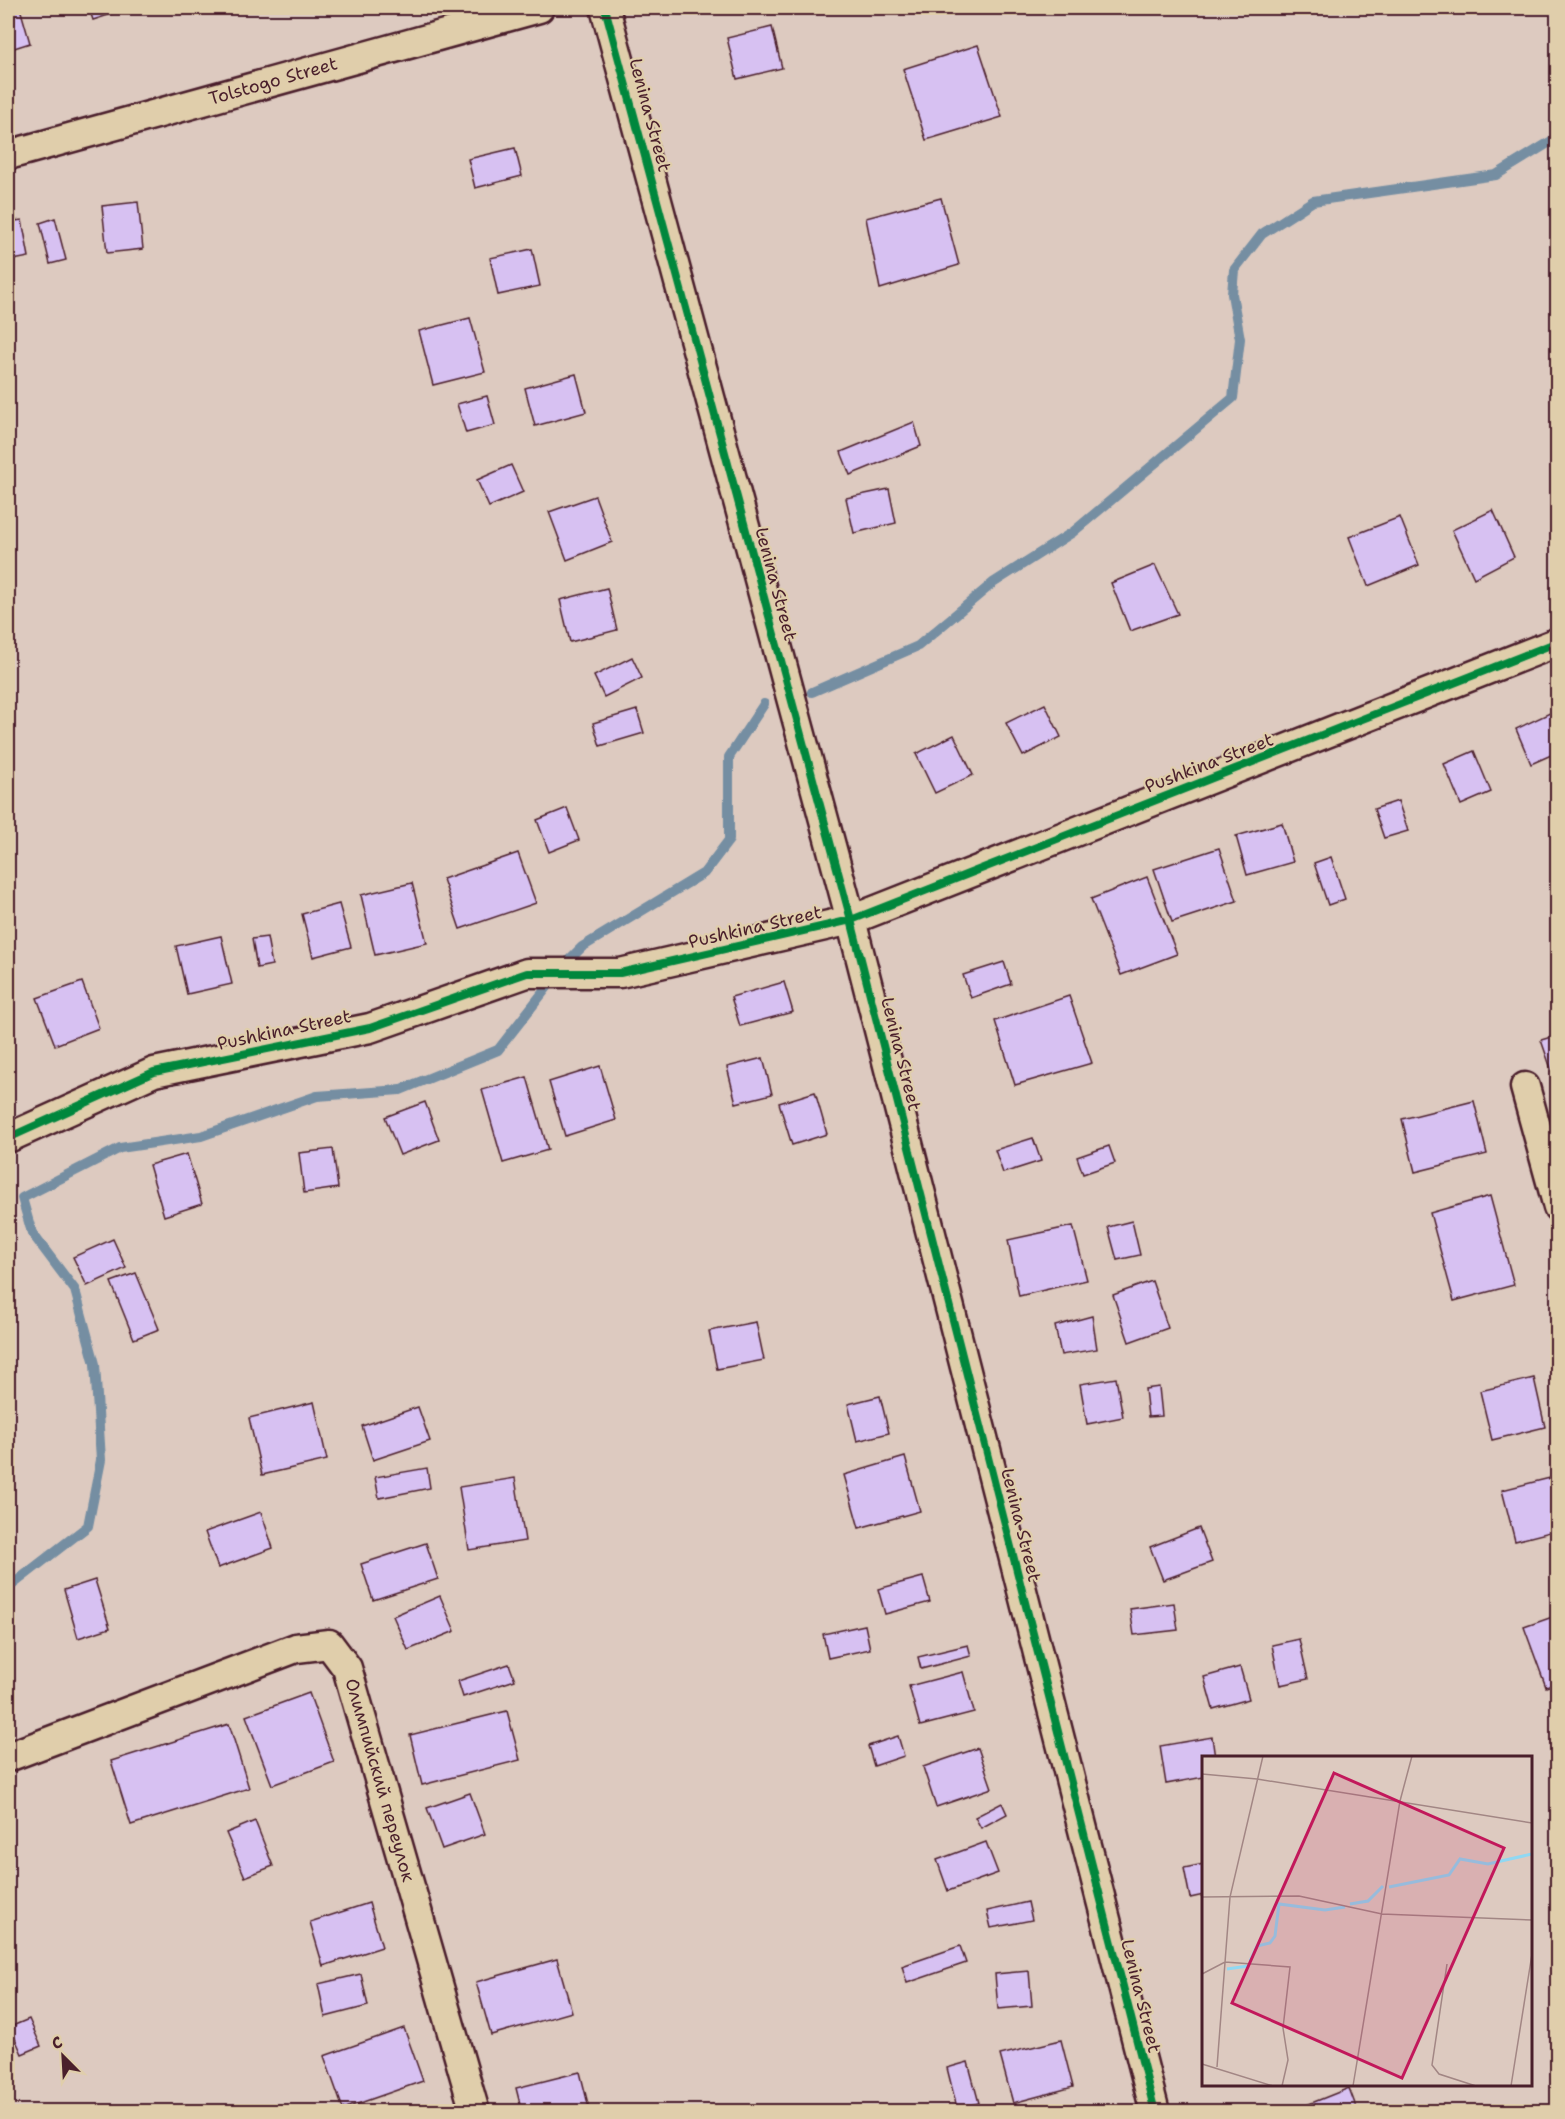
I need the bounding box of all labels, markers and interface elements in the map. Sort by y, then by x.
street label: Tolstogo Street [206,51,340,111]
street label: Lenina Street [623,56,677,174]
street label: Lenina Street [749,525,803,643]
street label: Pushkina Street [1141,727,1277,799]
street label: Pushkina Street [686,900,824,954]
street label: Lenina Street [875,995,927,1114]
street label: Pushkina Street [215,1004,353,1056]
street label: Lenina Street [995,1466,1047,1585]
street label: Олимпийский переулок [339,1675,421,1885]
inset map [1202,1756,1532,2086]
street label: Lenina Street [1115,1937,1167,2056]
north arrow [33,2026,93,2086]
text: С [48,2031,66,2054]

